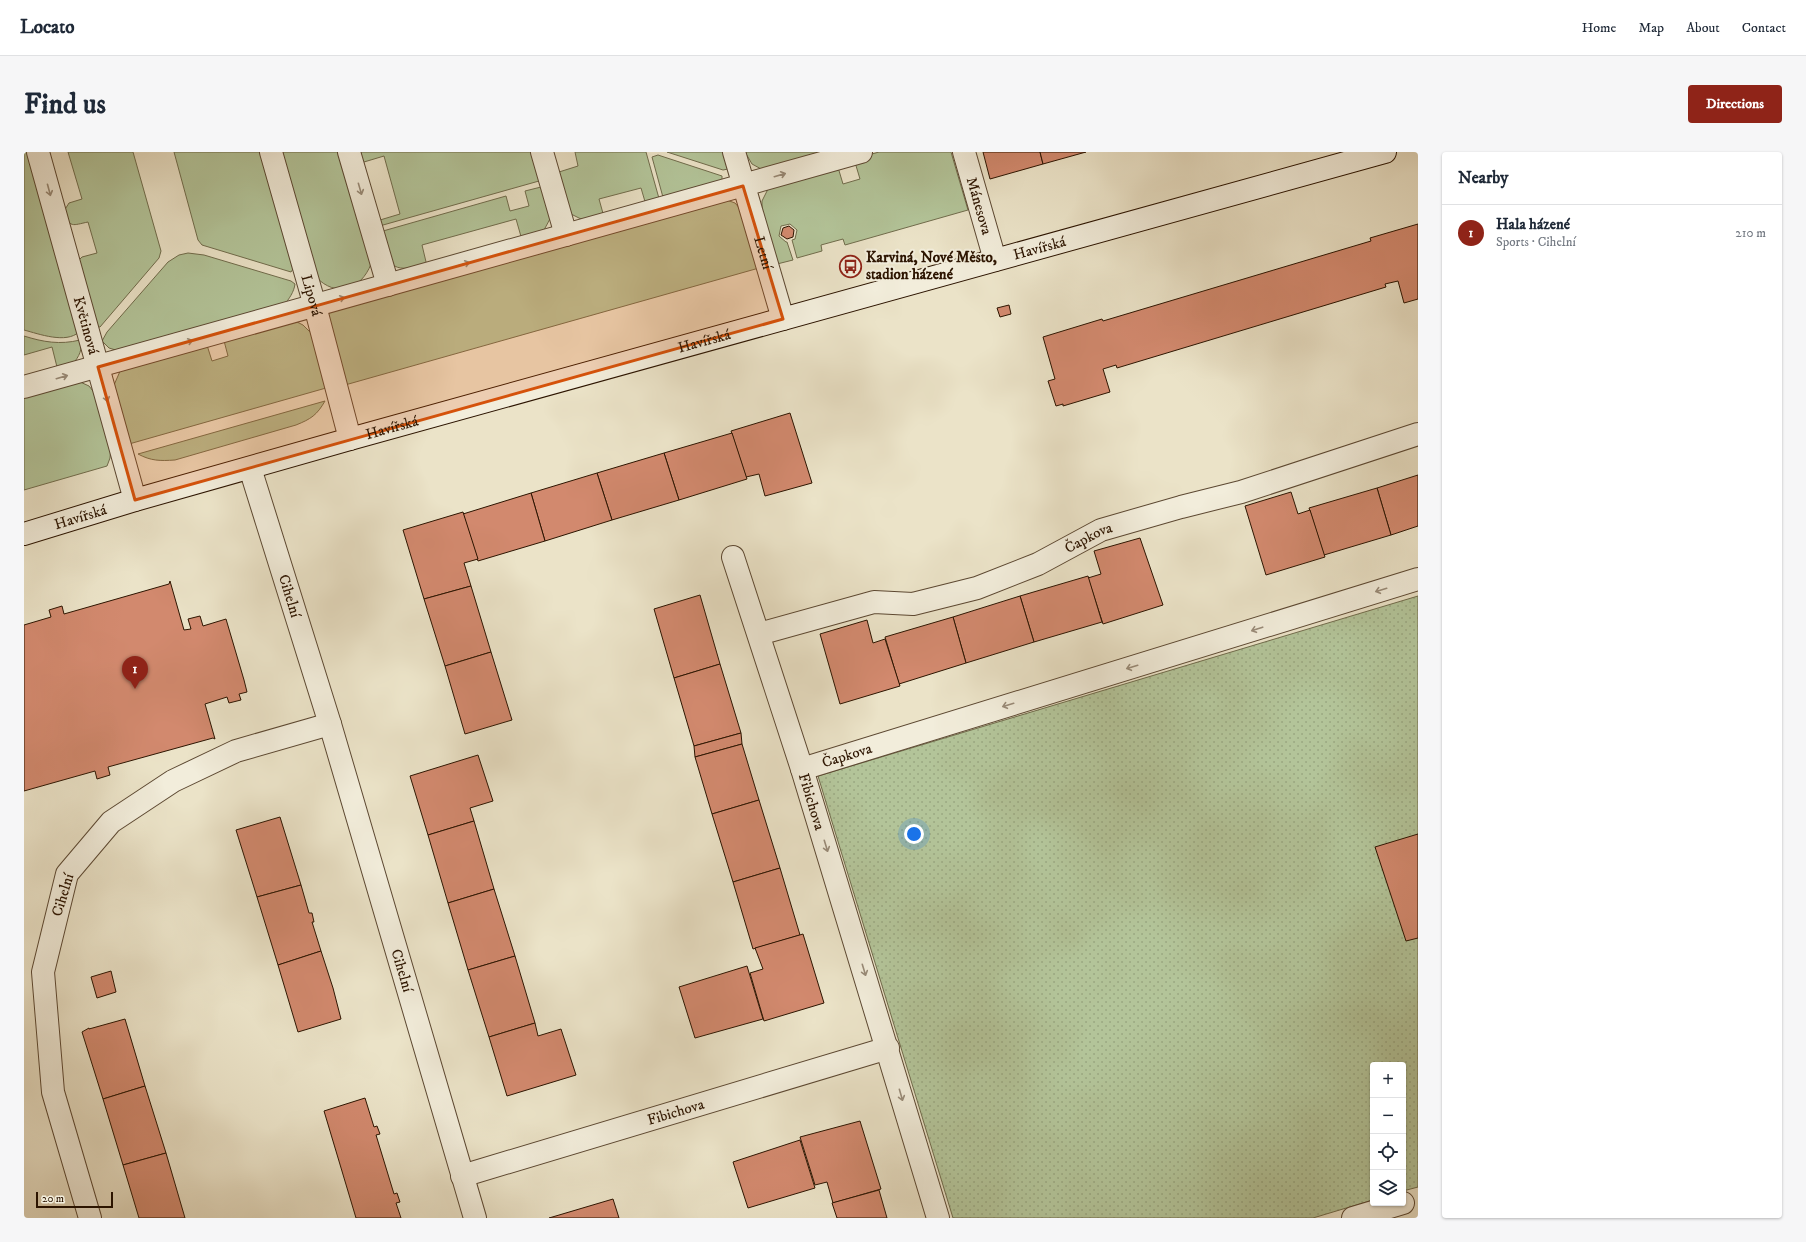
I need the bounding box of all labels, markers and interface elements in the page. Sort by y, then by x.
text: Locato [20,16,75,39]
text: Home [1582,19,1616,37]
text: Map [1638,19,1664,37]
text: About [1686,19,1720,37]
text: Contact [1742,19,1786,37]
button: Directions [1688,85,1782,123]
text: Find us [24,87,106,122]
text: Nearby [1458,167,1508,189]
one-way arrow [773,171,786,178]
street label: Mánesova [962,175,997,238]
one-way arrow [46,183,53,196]
one-way arrow [357,183,364,196]
text: Hala házené [1496,215,1570,234]
text: 1 [1469,225,1473,241]
text: 210 m [1735,225,1766,241]
street label: Havířská [1011,231,1069,264]
street label: Letní [750,234,778,273]
text: Sports · Cihelní [1496,234,1576,250]
place label: Karviná, Nové Město, stadion házené [866,248,997,284]
bus stop icon: Karviná, Nové Město, stadion házené [837,253,863,279]
one-way arrow [457,259,470,267]
street label: Lipová [297,272,327,319]
street label: Květinová [69,294,104,357]
one-way arrow [332,295,345,302]
street label: Havířská [676,324,733,357]
one-way arrow [180,338,193,345]
one-way arrow [55,373,68,380]
one-way arrow [103,389,110,402]
street label: Havířská [363,411,421,444]
street label: Havířská [52,500,110,534]
street label: Čapkova [1061,518,1115,557]
street label: Cihelní [274,572,306,621]
one-way arrow [1374,587,1387,594]
one-way arrow [1250,626,1263,633]
pin: 1 [122,656,148,689]
one-way arrow [1126,664,1139,671]
one-way arrow [1002,702,1015,709]
street label: Čapkova [819,738,875,772]
street label: Fibichova [794,771,830,833]
your location [904,824,924,844]
one-way arrow [823,839,830,852]
street label: Cihelní [47,870,79,919]
street label: Cihelní [387,947,418,995]
one-way arrow [861,964,868,977]
map controls [1370,1062,1406,1206]
button: + [1370,1062,1406,1098]
one-way arrow [898,1088,906,1101]
street label: Fibichova [645,1094,707,1129]
button: − [1370,1098,1406,1134]
button: locate [1370,1134,1406,1170]
button: layers [1370,1170,1406,1206]
scale bar [36,1190,113,1209]
text: 20 m [42,1192,64,1206]

